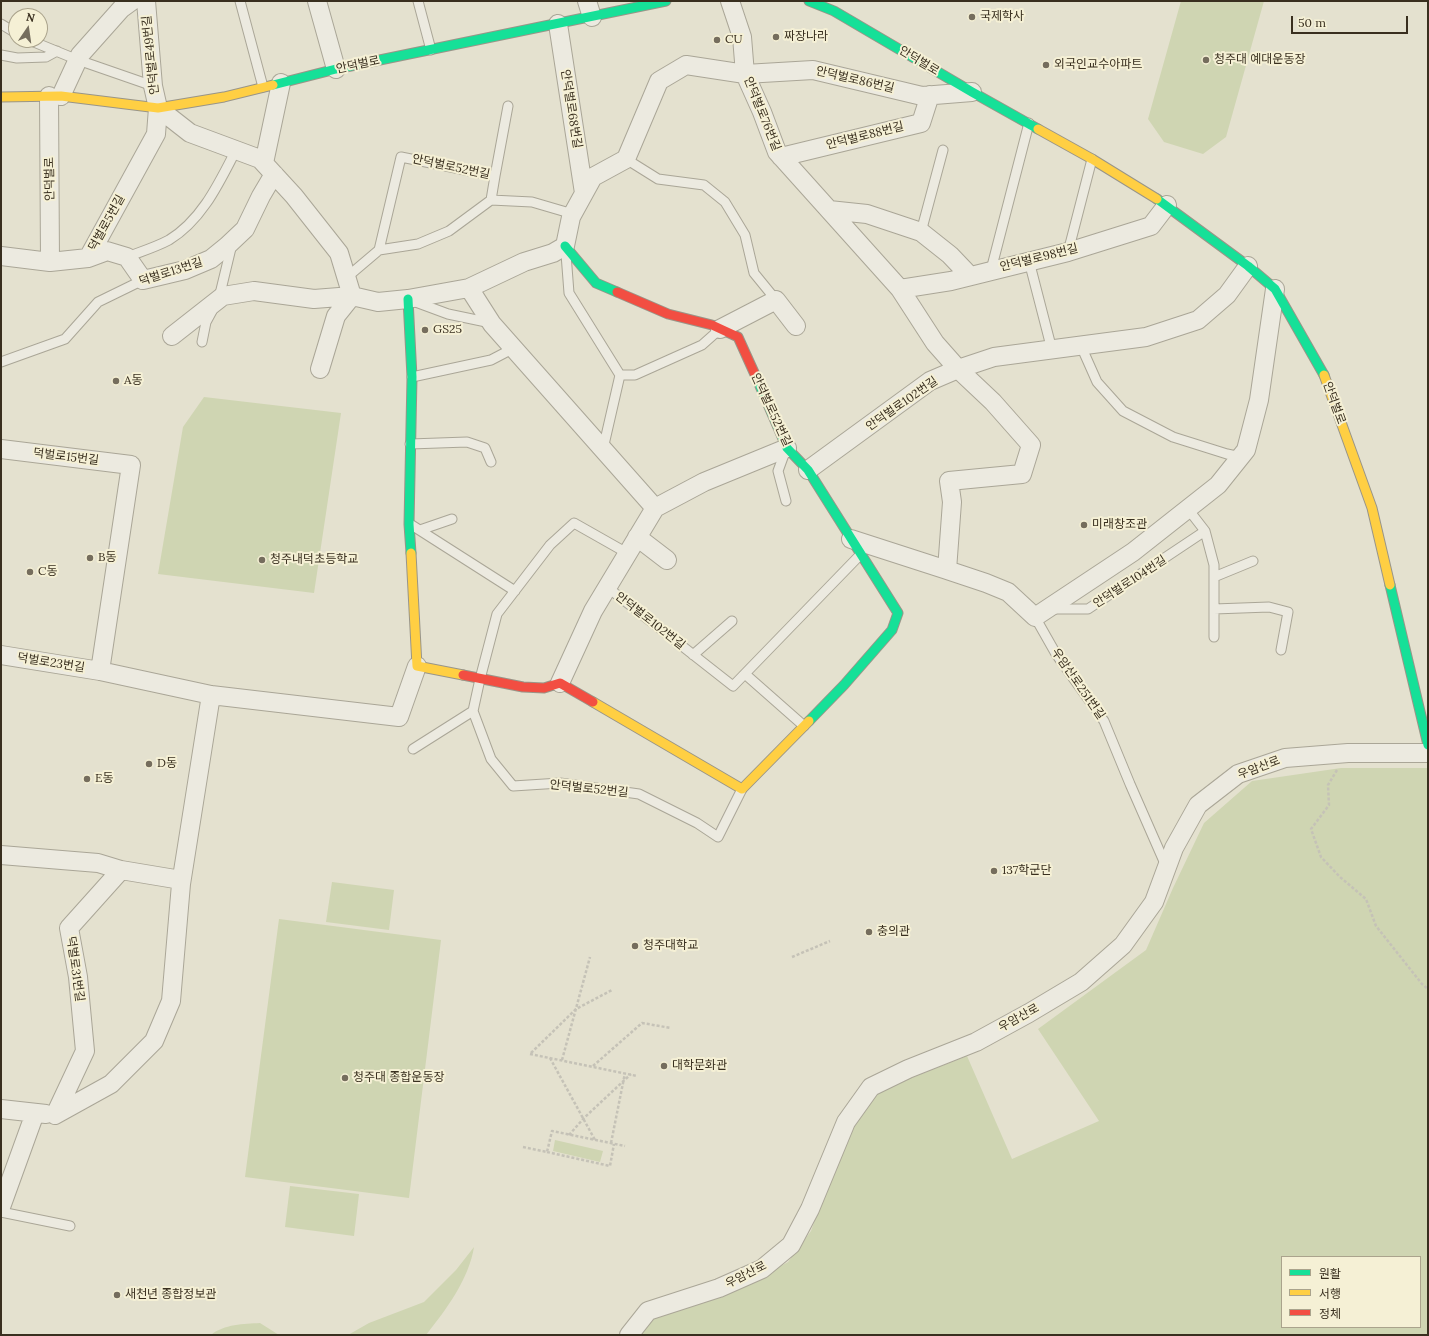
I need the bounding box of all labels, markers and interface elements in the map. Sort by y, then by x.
north arrow [8,8,48,48]
scale bar [1293,8,1410,34]
text: N [25,10,36,25]
place label: 국제학사 [980,10,1024,24]
marker: 국제학사 [967,12,977,22]
street label: 안덕벌로49번길 [140,15,162,95]
text: 50 m [1298,15,1326,30]
place label: 짜장나라 [784,30,828,44]
marker: 짜장나라 [771,32,781,42]
place label: CU [725,33,742,47]
marker: CU [712,35,722,45]
street label: 안덕벌로 [896,43,942,79]
street label: 안덕벌로 [335,53,381,77]
place label: 청주대 예대운동장 [1214,53,1305,67]
marker: 청주대 예대운동장 [1201,55,1211,65]
place label: 외국인교수아파트 [1054,58,1142,72]
marker: 외국인교수아파트 [1041,60,1051,70]
street label: 안덕벌로86번길 [814,64,896,96]
street label: 안덕벌로68번길 [558,68,584,150]
street label: 안덕벌로76번길 [741,75,783,153]
street label: 안덕벌로88번길 [825,119,905,153]
street label: 안덕벌로52번길 [411,152,491,182]
street label: 안덕벌로 [42,157,58,201]
street label: 덕벌로5번길 [86,193,128,253]
street label: 안덕벌로98번길 [998,241,1080,275]
street label: 덕벌로13번길 [137,255,205,289]
place label: GS25 [433,323,462,337]
marker: GS25 [420,325,430,335]
street label: 안덕벌로52번길 [748,371,794,449]
place label: A동 [124,374,143,388]
street label: 안덕벌로102번길 [863,374,941,434]
marker: A동 [111,376,121,386]
street label: 안덕벌로 [1320,380,1348,426]
street label: 덕벌로15번길 [32,446,100,468]
place label: 미래창조관 [1092,518,1147,532]
marker: 미래창조관 [1079,520,1089,530]
place label: B동 [98,551,117,565]
marker: B동 [85,553,95,563]
place label: 청주내덕초등학교 [270,553,358,567]
street label: 안덕벌로104번길 [1091,553,1169,611]
marker: 청주내덕초등학교 [257,555,267,565]
place label: C동 [38,565,57,579]
marker: C동 [25,567,35,577]
street label: 안덕벌로102번길 [612,589,688,653]
street label: 우암산로251번길 [1048,646,1108,722]
street label: 덕벌로23번길 [16,651,86,675]
street label: 우암산로 [1236,753,1282,783]
place label: D동 [157,757,177,771]
marker: D동 [144,759,154,769]
place label: E동 [95,772,114,786]
marker: E동 [82,774,92,784]
street label: 안덕벌로52번길 [549,778,629,800]
place label: 137학군단 [1002,864,1051,878]
marker: 137학군단 [989,866,999,876]
place label: 충의관 [877,925,910,939]
marker: 충의관 [864,927,874,937]
street label: 덕벌로31번길 [63,935,87,1003]
place label: 청주대학교 [643,939,698,953]
marker: 청주대학교 [630,941,640,951]
street label: 우암산로 [996,1001,1042,1035]
place label: 대학문화관 [672,1059,727,1073]
marker: 대학문화관 [659,1061,669,1071]
place label: 청주대 종합운동장 [353,1071,444,1085]
marker: 청주대 종합운동장 [340,1073,350,1083]
legend [1281,1256,1421,1328]
street label: 우암산로 [723,1259,769,1291]
text: 원활 [1319,1266,1341,1281]
text: 서행 [1319,1286,1341,1301]
place label: 새천년 종합정보관 [125,1288,216,1302]
marker: 새천년 종합정보관 [112,1290,122,1300]
text: 정체 [1319,1306,1341,1321]

